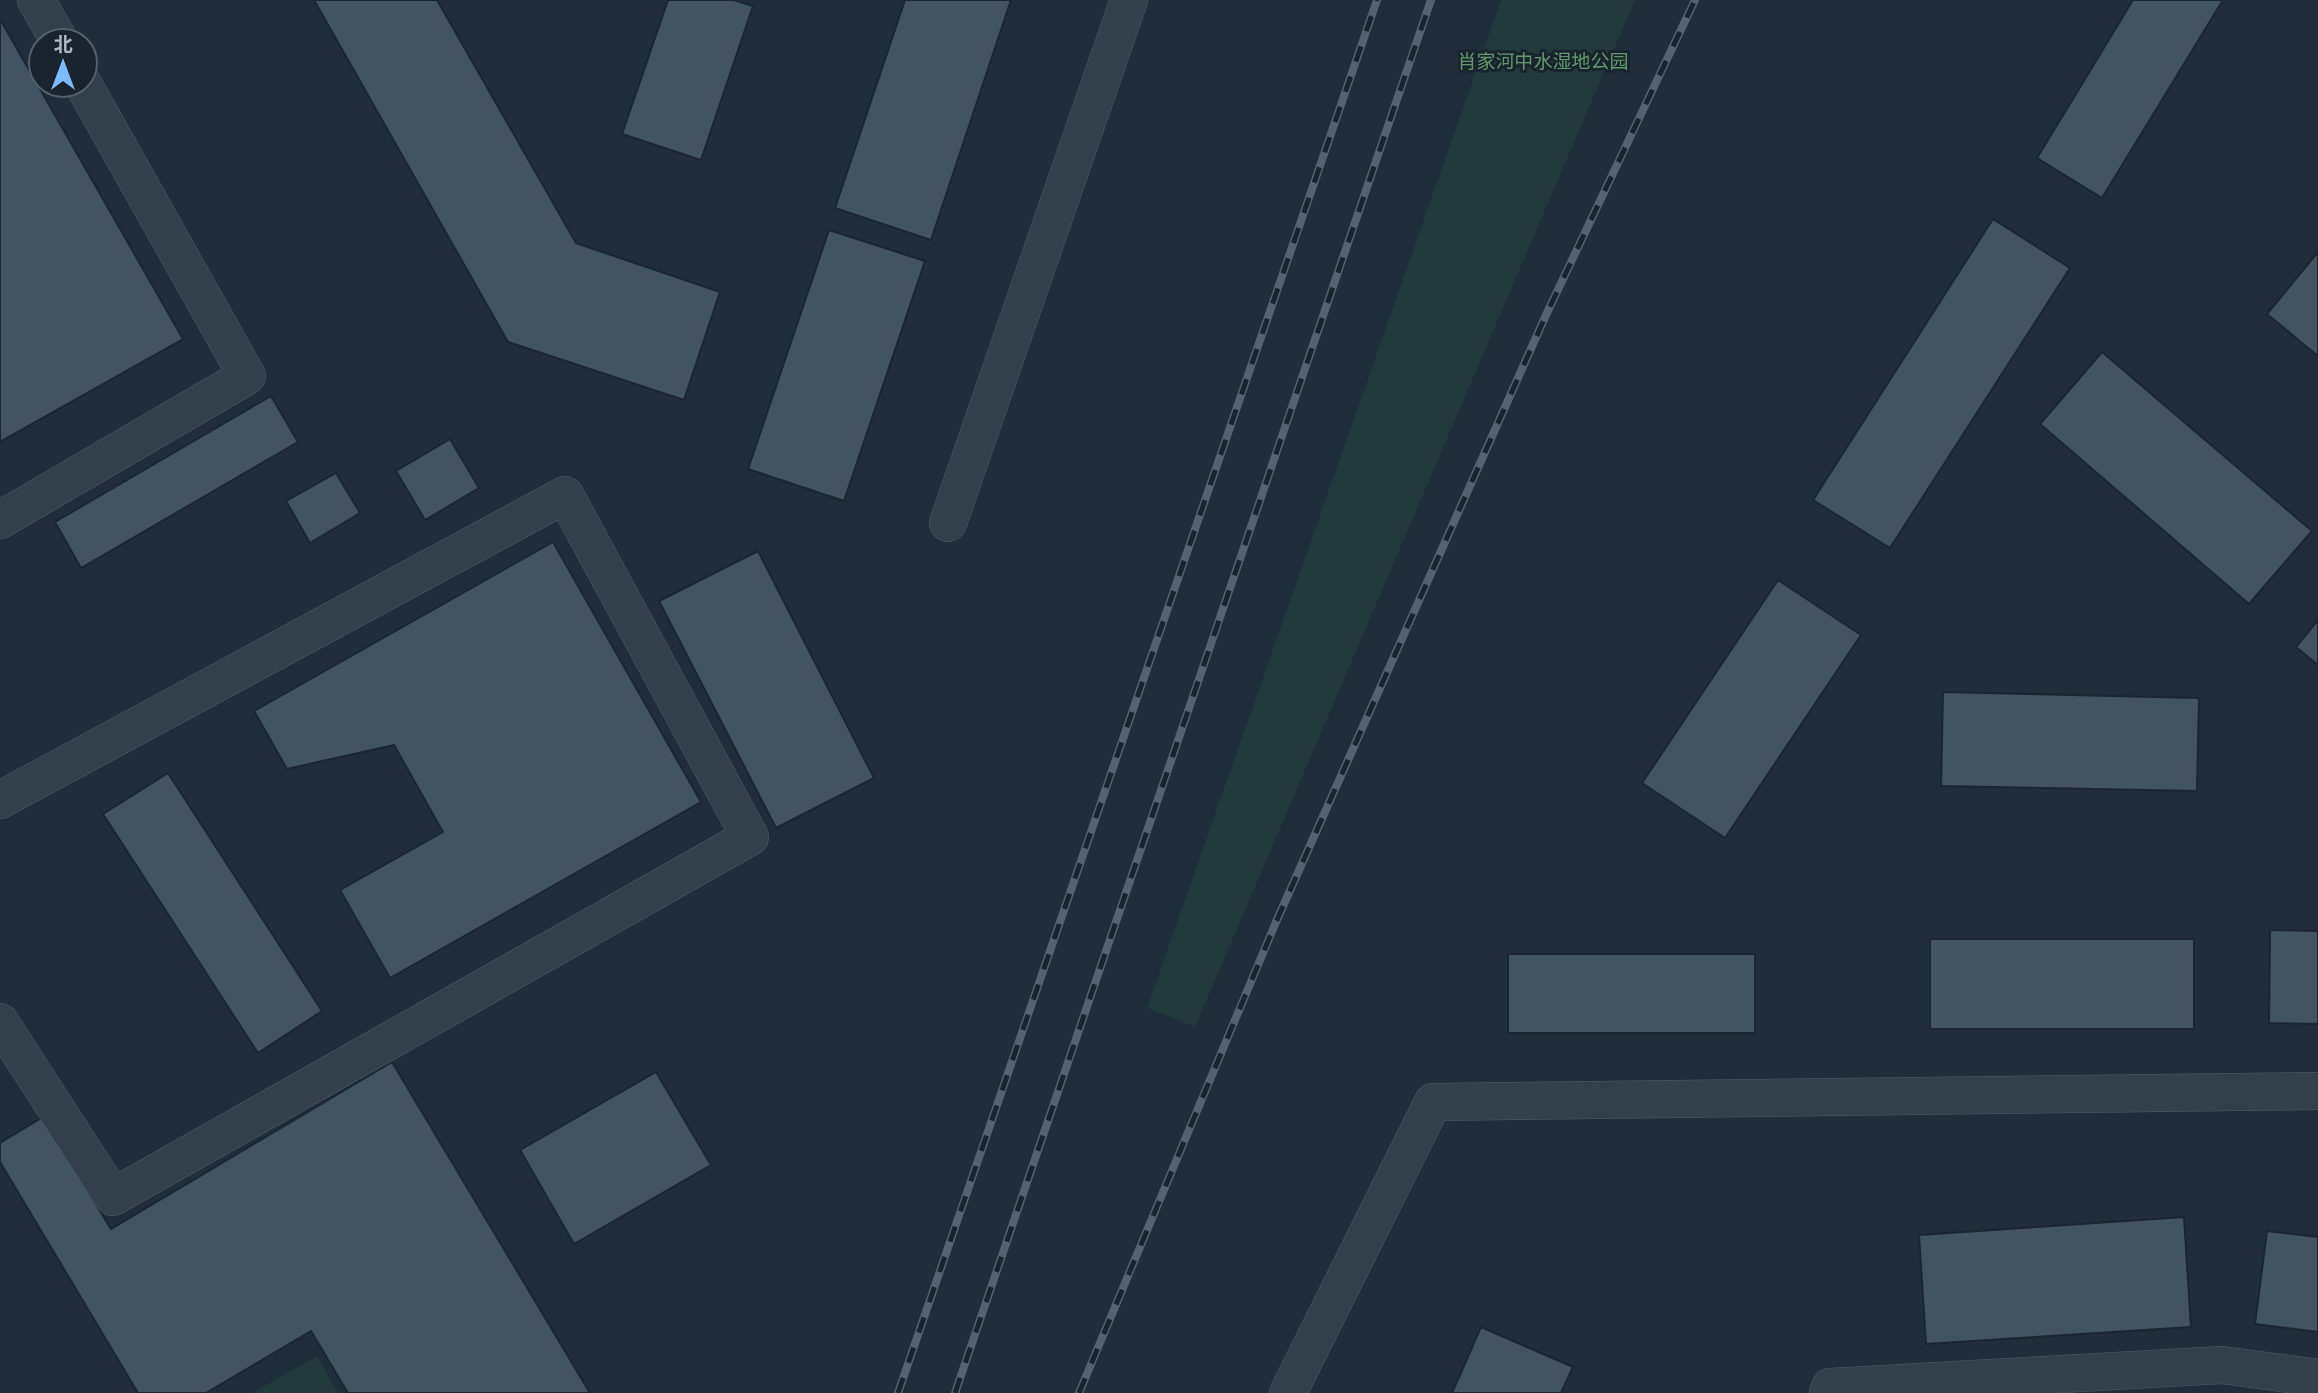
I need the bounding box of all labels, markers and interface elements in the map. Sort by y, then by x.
north arrow [28,28,98,98]
text: 北 [53,31,73,57]
park label: 肖家河中水湿地公园 [1458,52,1628,74]

